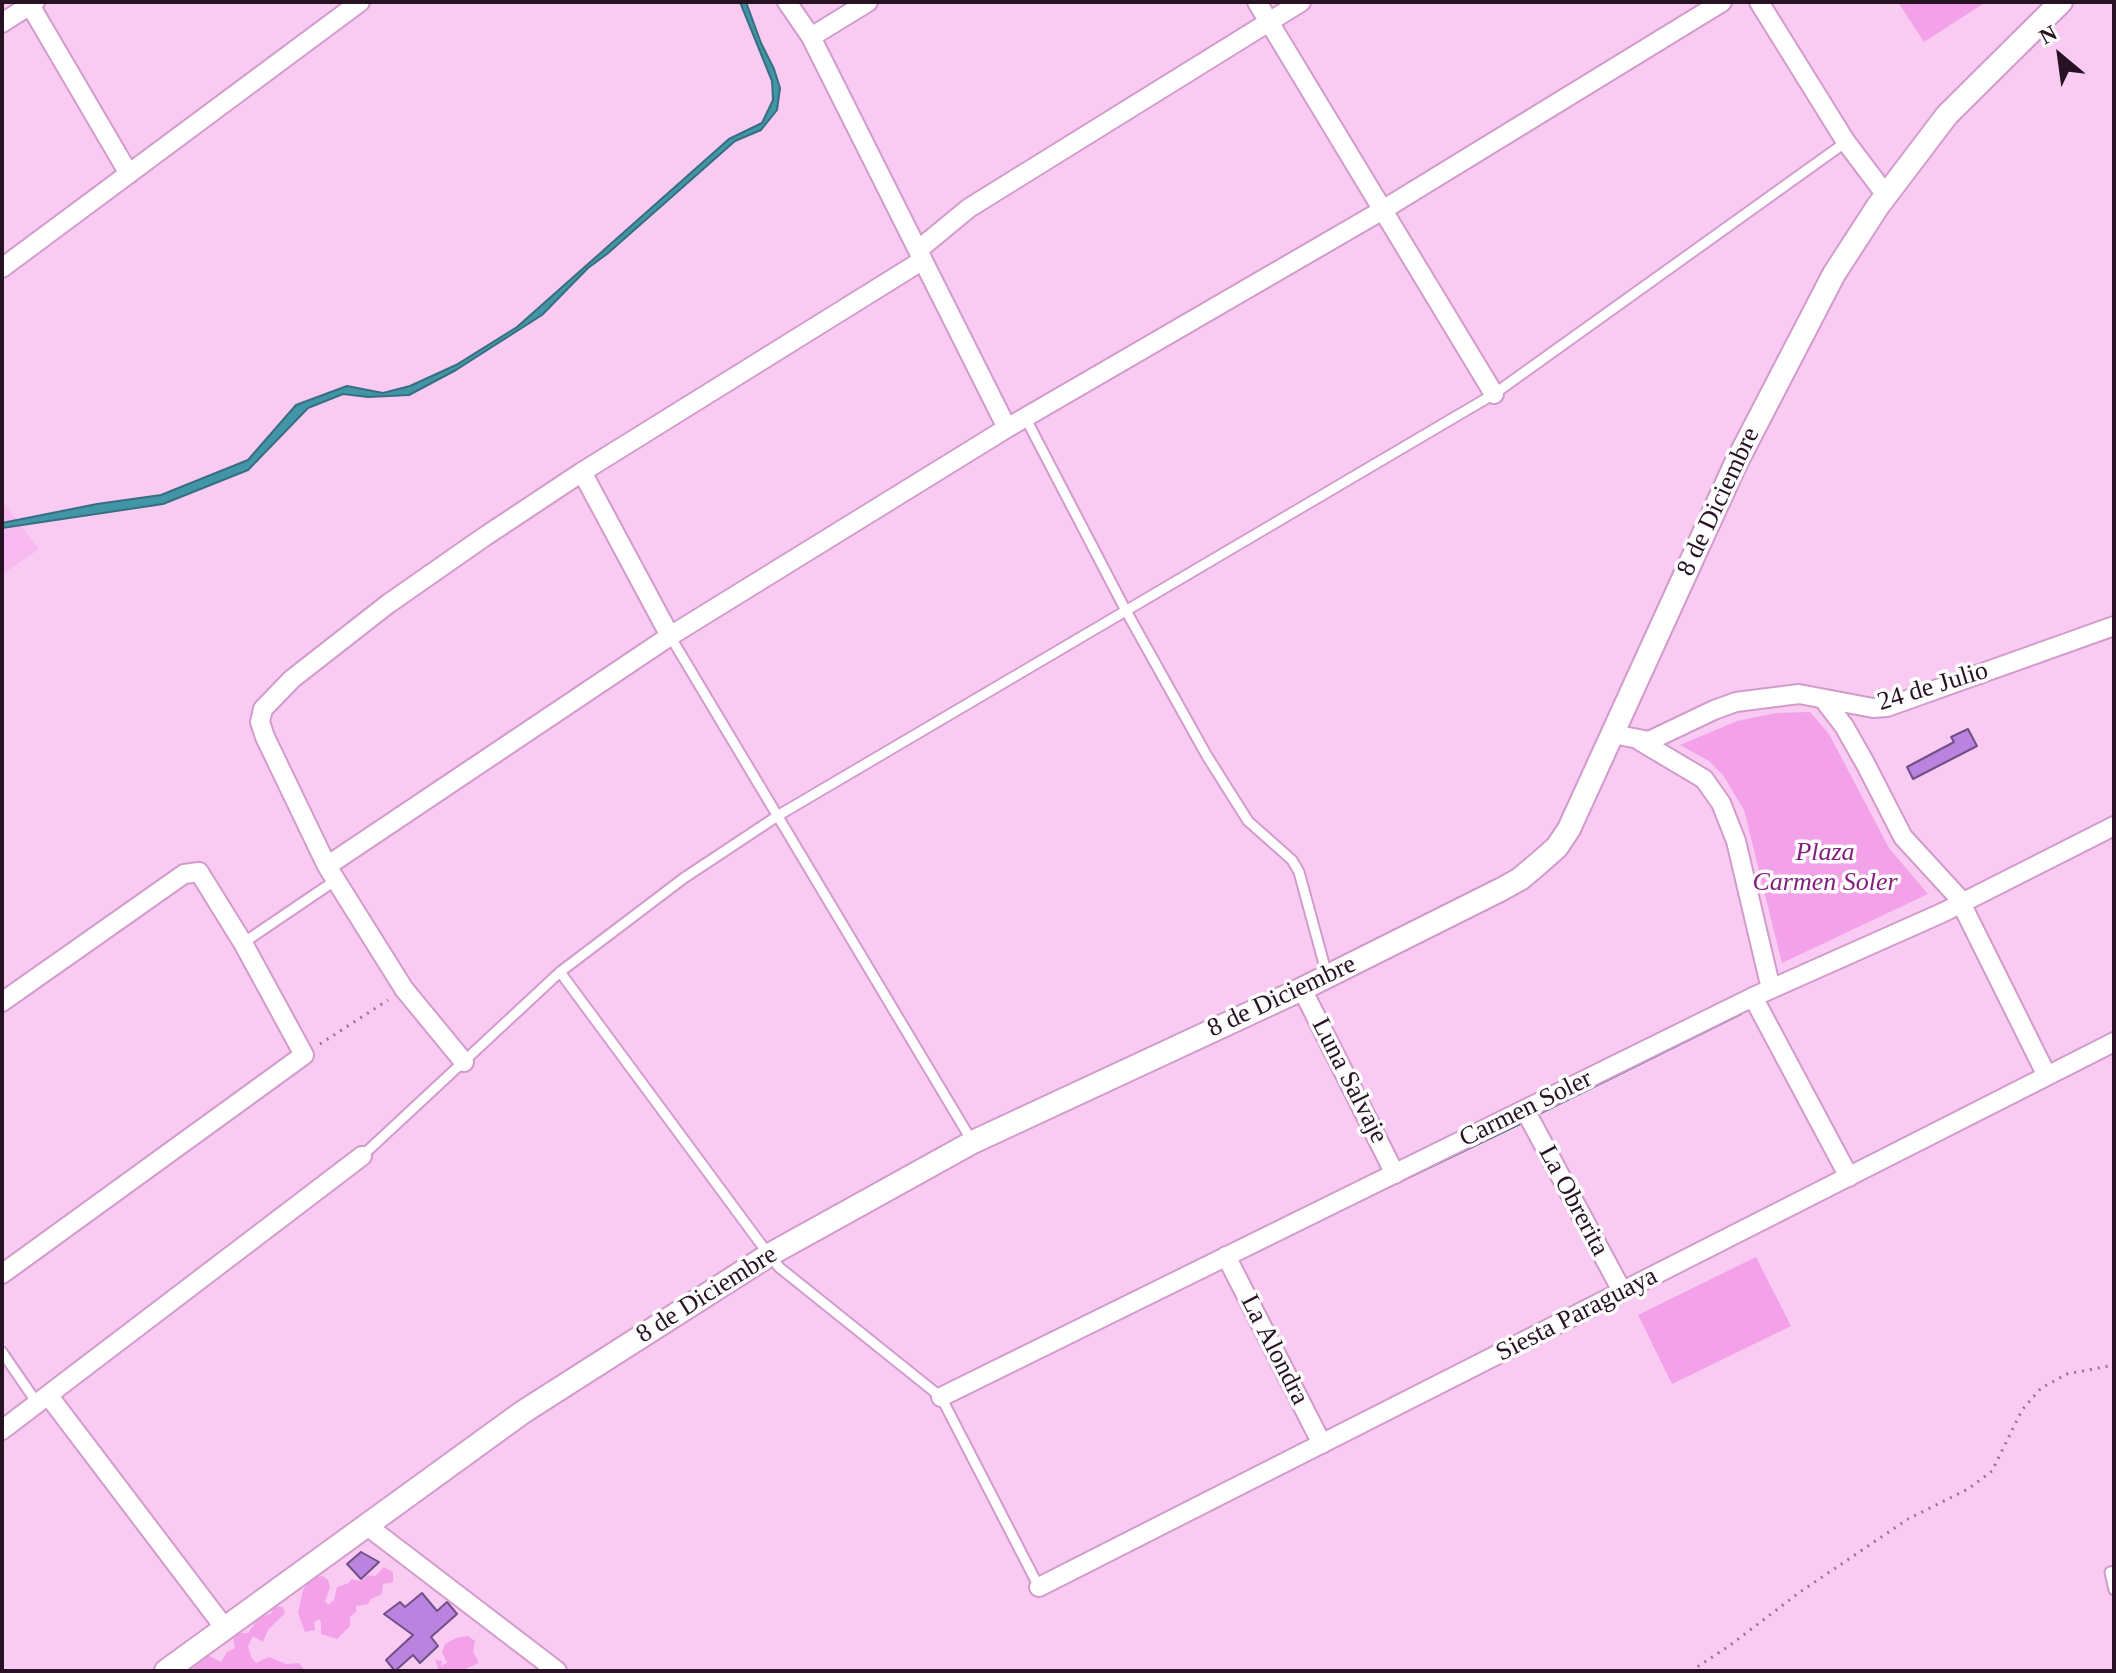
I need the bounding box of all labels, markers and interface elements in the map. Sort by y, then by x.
north arrow [2020,16,2100,96]
text: N [2035,20,2061,49]
street label: 8 de Diciembre [1671,423,1767,581]
street label: 24 de Julio [1874,655,1992,719]
park label: Plaza Carmen Soler [1752,837,1898,898]
street label: 8 de Diciembre [1203,949,1361,1045]
street label: Luna Salvaje [1304,1013,1394,1149]
street label: Carmen Soler [1455,1063,1597,1155]
street label: La Obrerita [1531,1140,1615,1262]
street label: 8 de Diciembre [631,1239,783,1351]
street label: Siesta Paraguaya [1491,1261,1663,1369]
street label: La Alondra [1233,1290,1315,1410]

